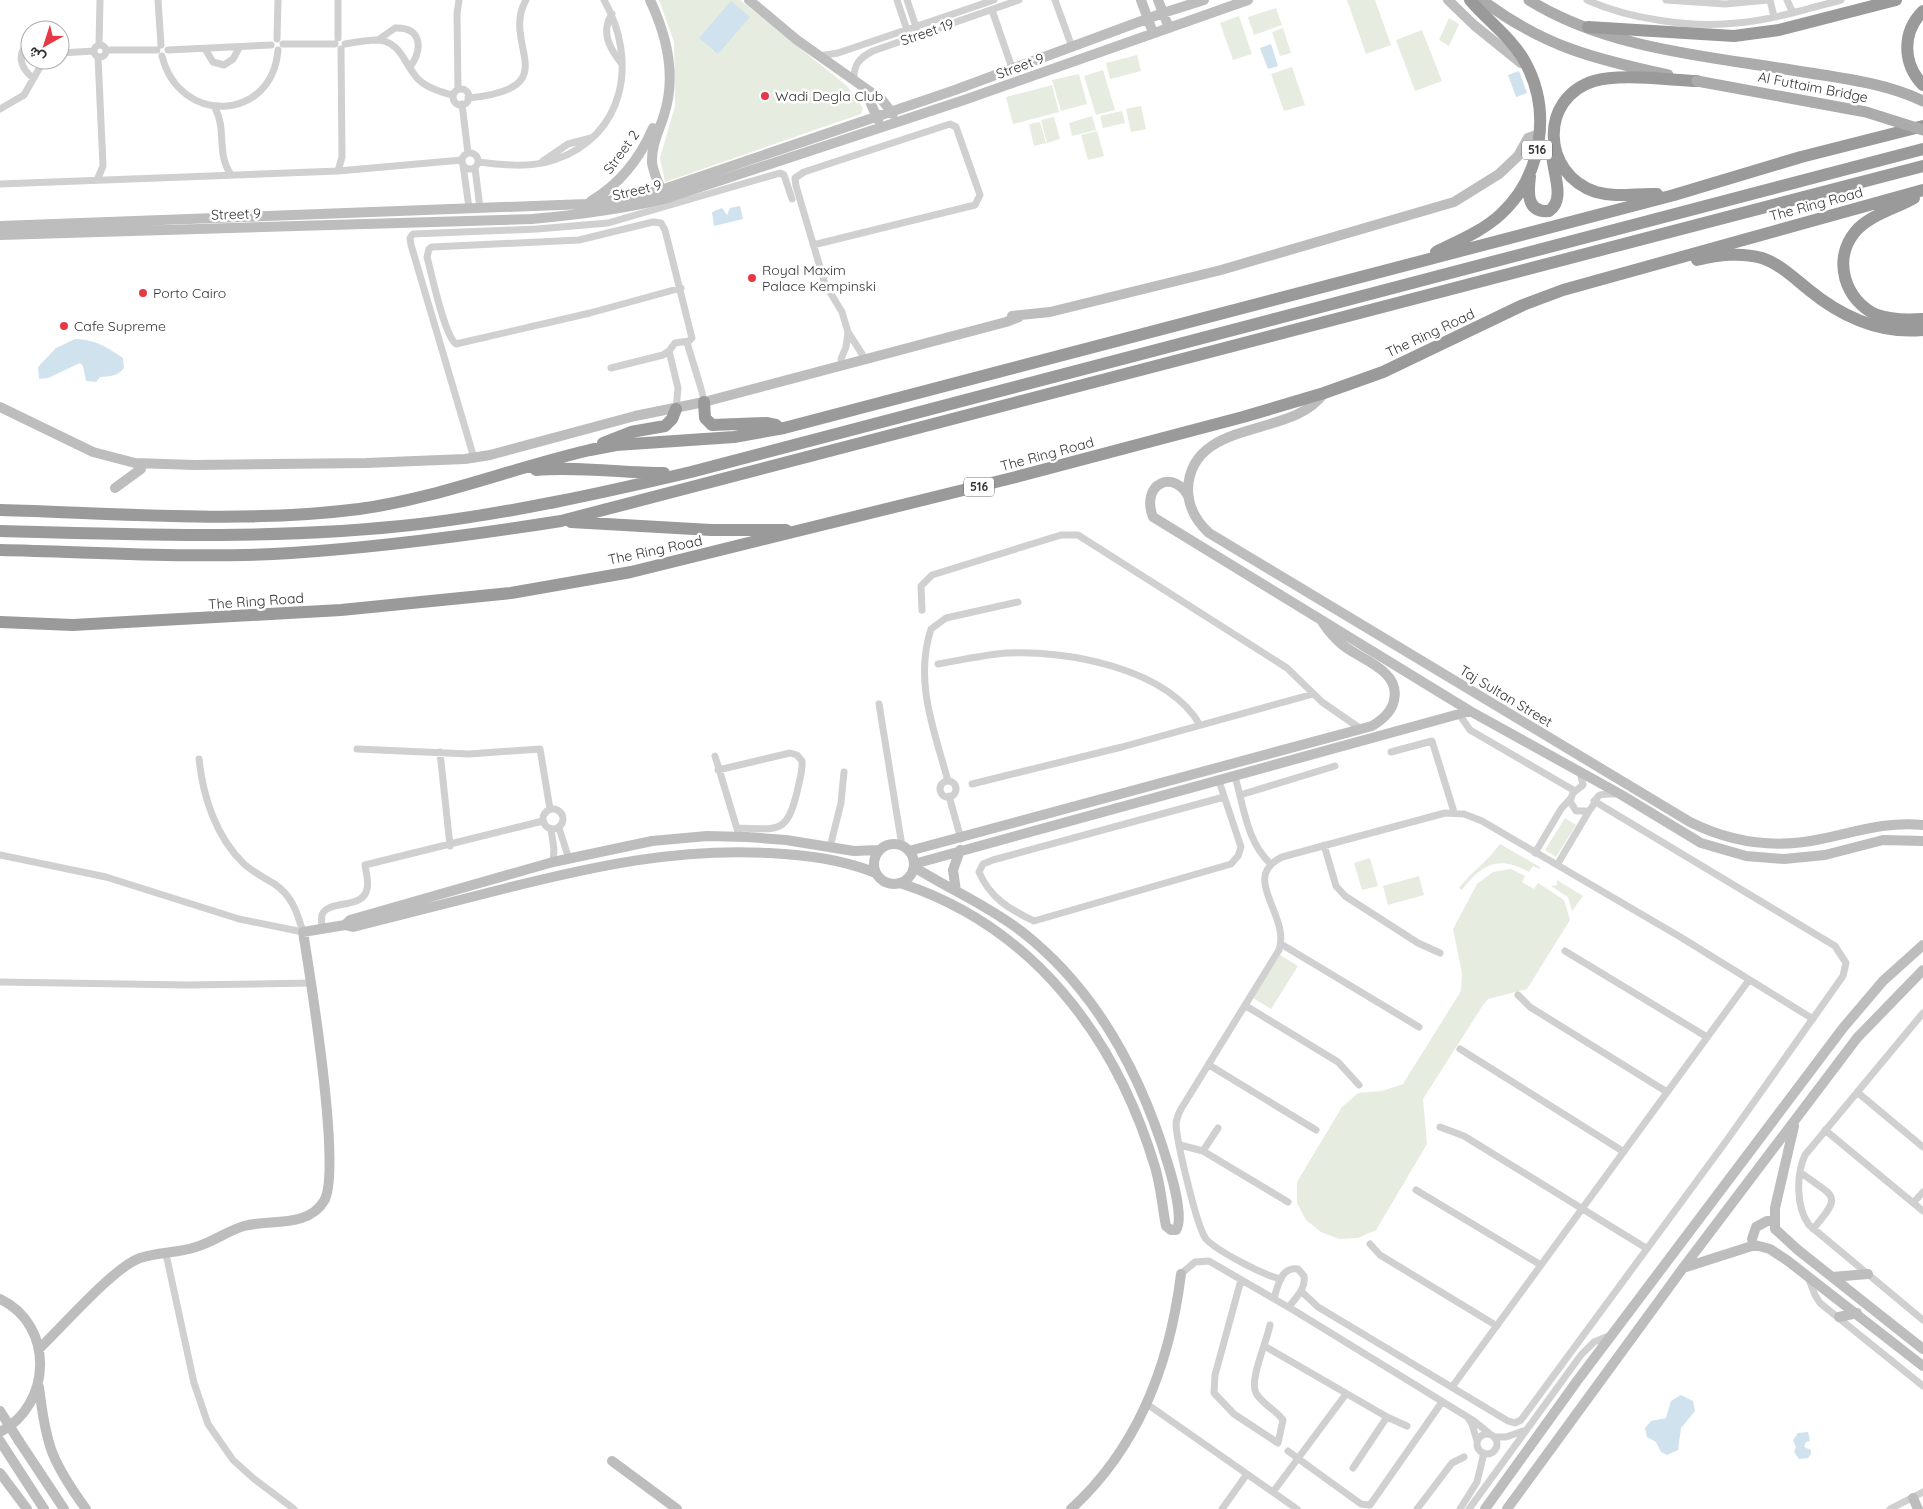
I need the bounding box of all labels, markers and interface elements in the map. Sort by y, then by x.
street label: Street 19 [898,14,956,49]
north arrow [20,20,70,70]
text: ش [24,43,49,67]
street label: Street 9 [993,49,1047,83]
street label: Al Futtaim Bridge [1756,68,1870,107]
place label: Wadi Degla Club [775,87,883,105]
marker: Wadi Degla Club [759,90,771,102]
street label: Street 2 [599,126,643,177]
road number: 516 [1522,140,1552,160]
street label: Street 9 [611,176,664,204]
street label: The Ring Road [1767,183,1865,225]
street label: Street 9 [211,204,261,224]
place label: Royal Maxim Palace Kempinski [762,261,876,295]
marker: Royal Maxim Palace Kempinski [746,272,758,284]
place label: Porto Cairo [153,284,226,302]
marker: Porto Cairo [137,287,149,299]
street label: The Ring Road [1383,305,1477,361]
place label: Cafe Supreme [74,317,166,335]
marker: Cafe Supreme [58,320,70,332]
street label: The Ring Road [998,433,1096,475]
road number: 516 [964,478,994,497]
street label: The Ring Road [606,531,704,569]
street label: The Ring Road [208,589,304,613]
street label: Taj Sultan Street [1456,661,1556,731]

